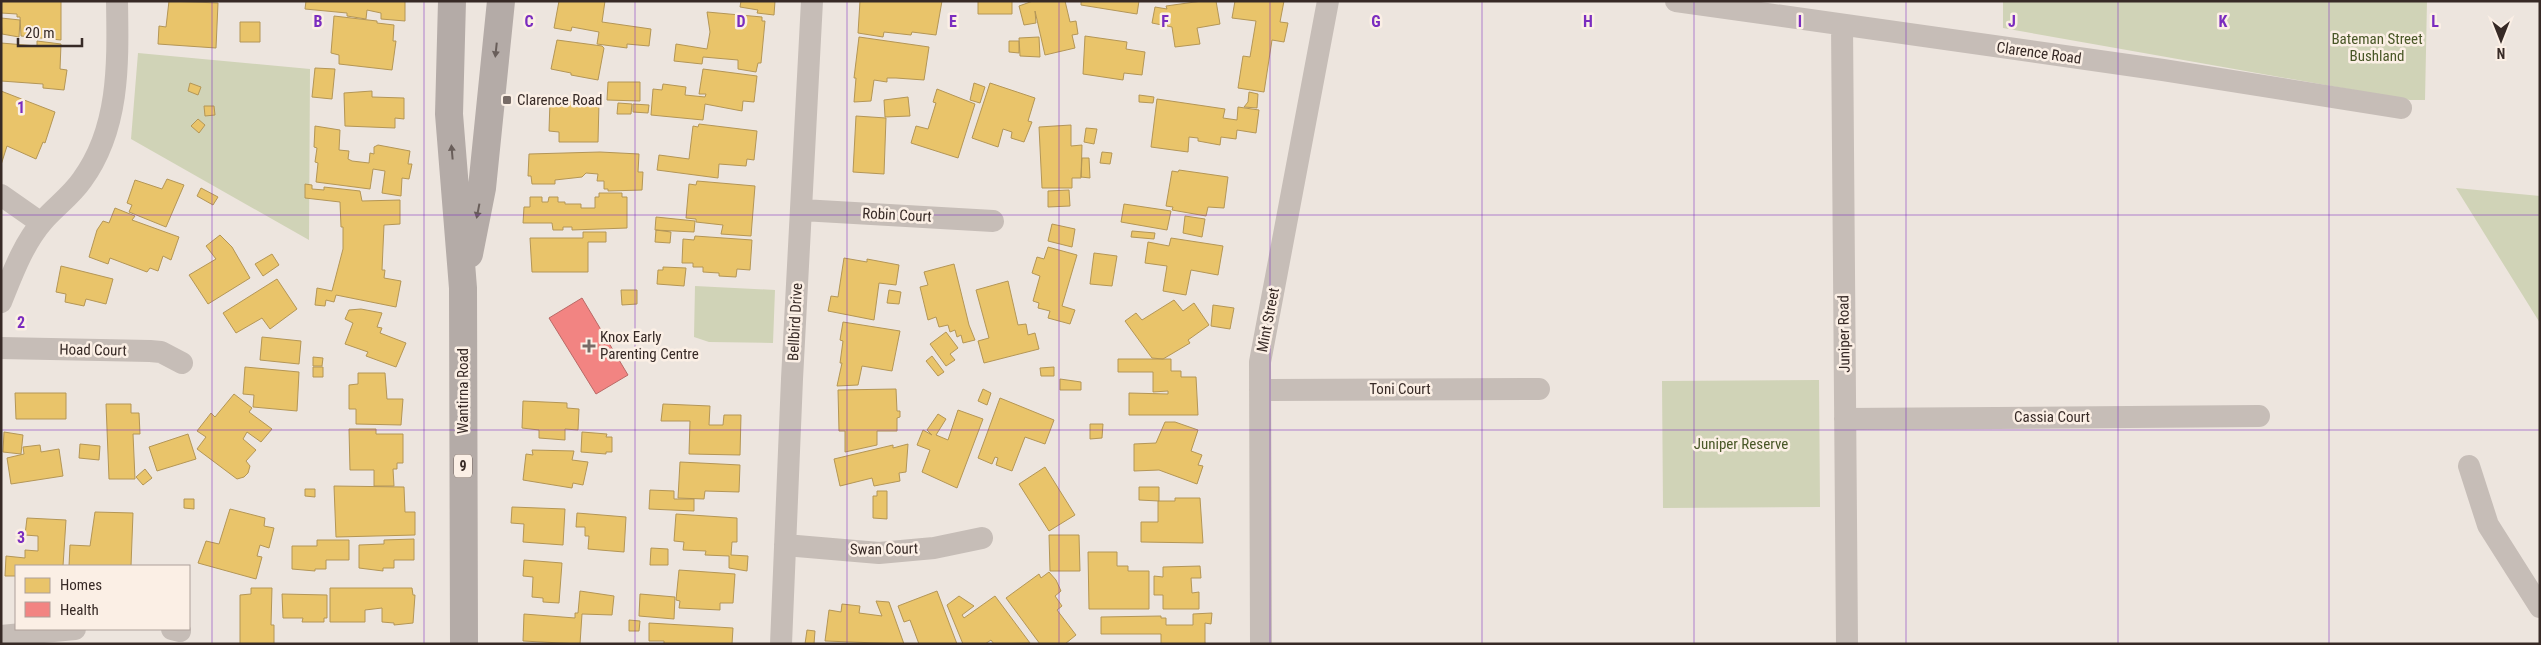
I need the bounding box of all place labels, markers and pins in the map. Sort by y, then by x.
place label: Clarence Road [517,91,602,109]
marker: Clarence Road [501,94,513,106]
place label: Knox Early Parenting Centre [600,328,699,363]
marker: Knox Early Parenting Centre [582,339,596,353]

